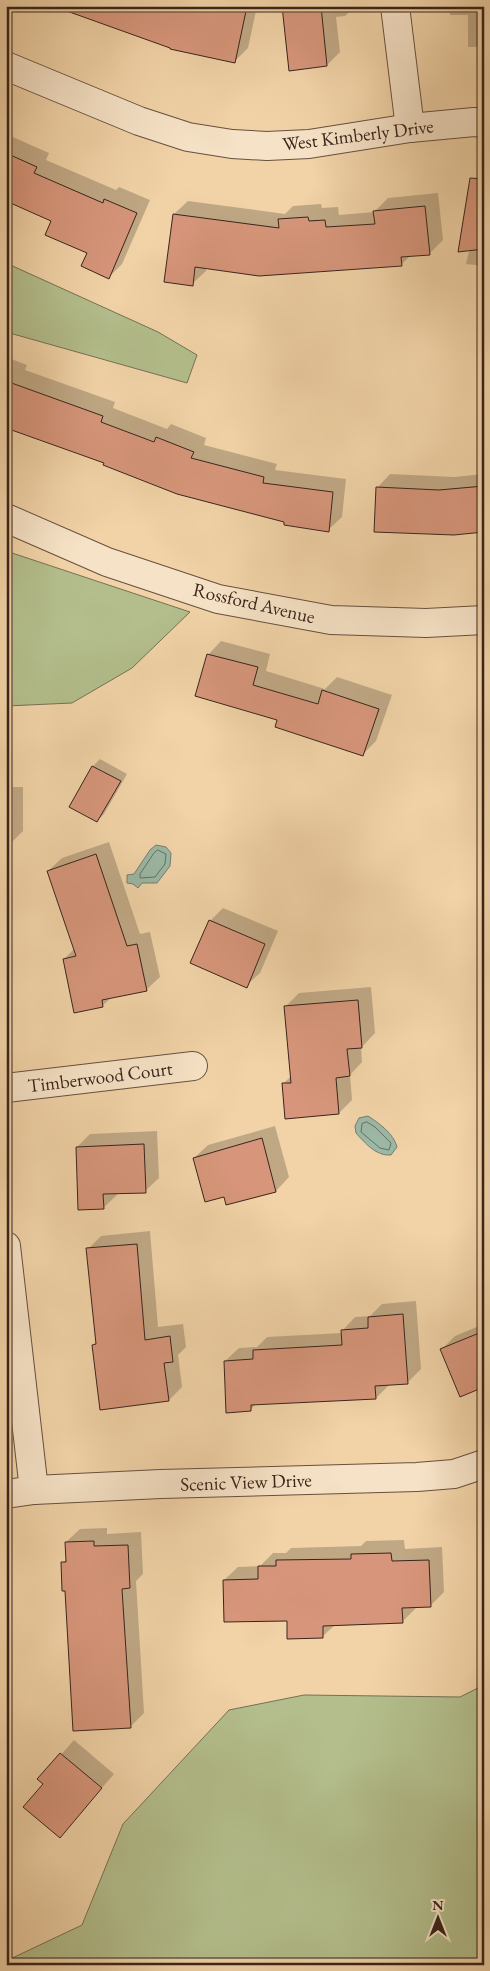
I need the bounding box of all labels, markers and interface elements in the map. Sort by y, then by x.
street label: West Kimberly Drive [281,113,435,157]
street label: Rossford Avenue [191,577,317,629]
street label: Timberwood Court [26,1056,174,1098]
street label: Scenic View Drive [180,1467,312,1497]
north arrow [412,1894,462,1944]
text: N [432,1896,444,1914]

